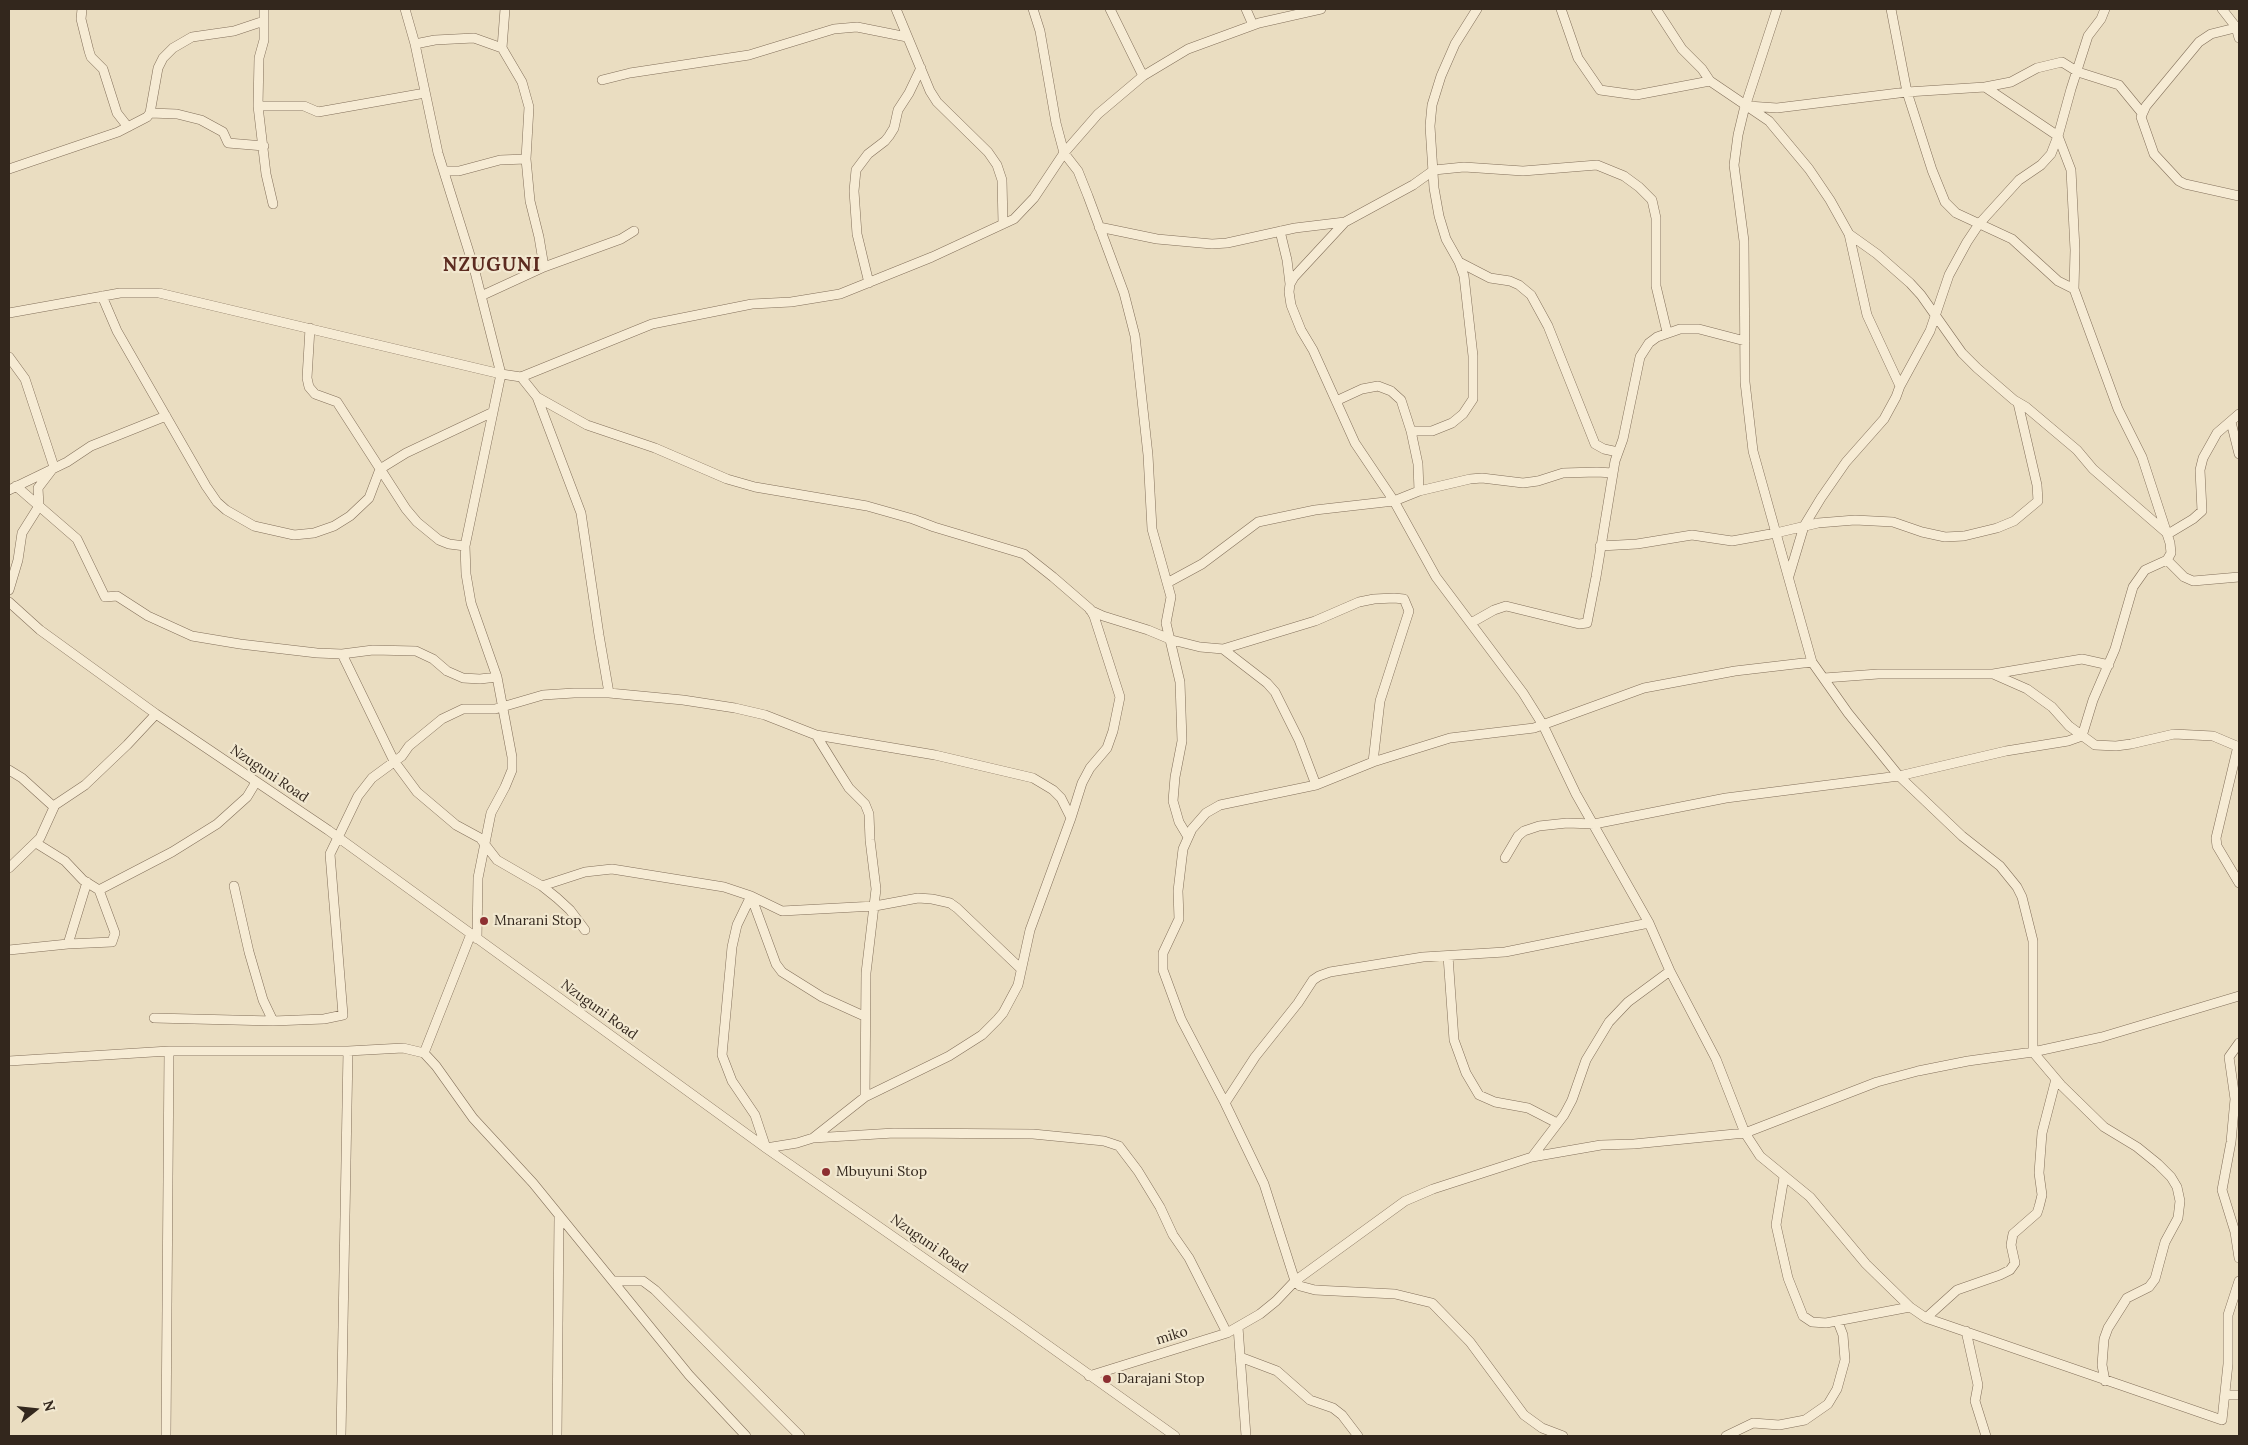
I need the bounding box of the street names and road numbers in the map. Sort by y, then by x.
street label: Nzuguni Road [227,742,311,806]
street label: Nzuguni Road [557,977,641,1043]
street label: Nzuguni Road [887,1211,971,1277]
street label: miko [1154,1323,1190,1349]

